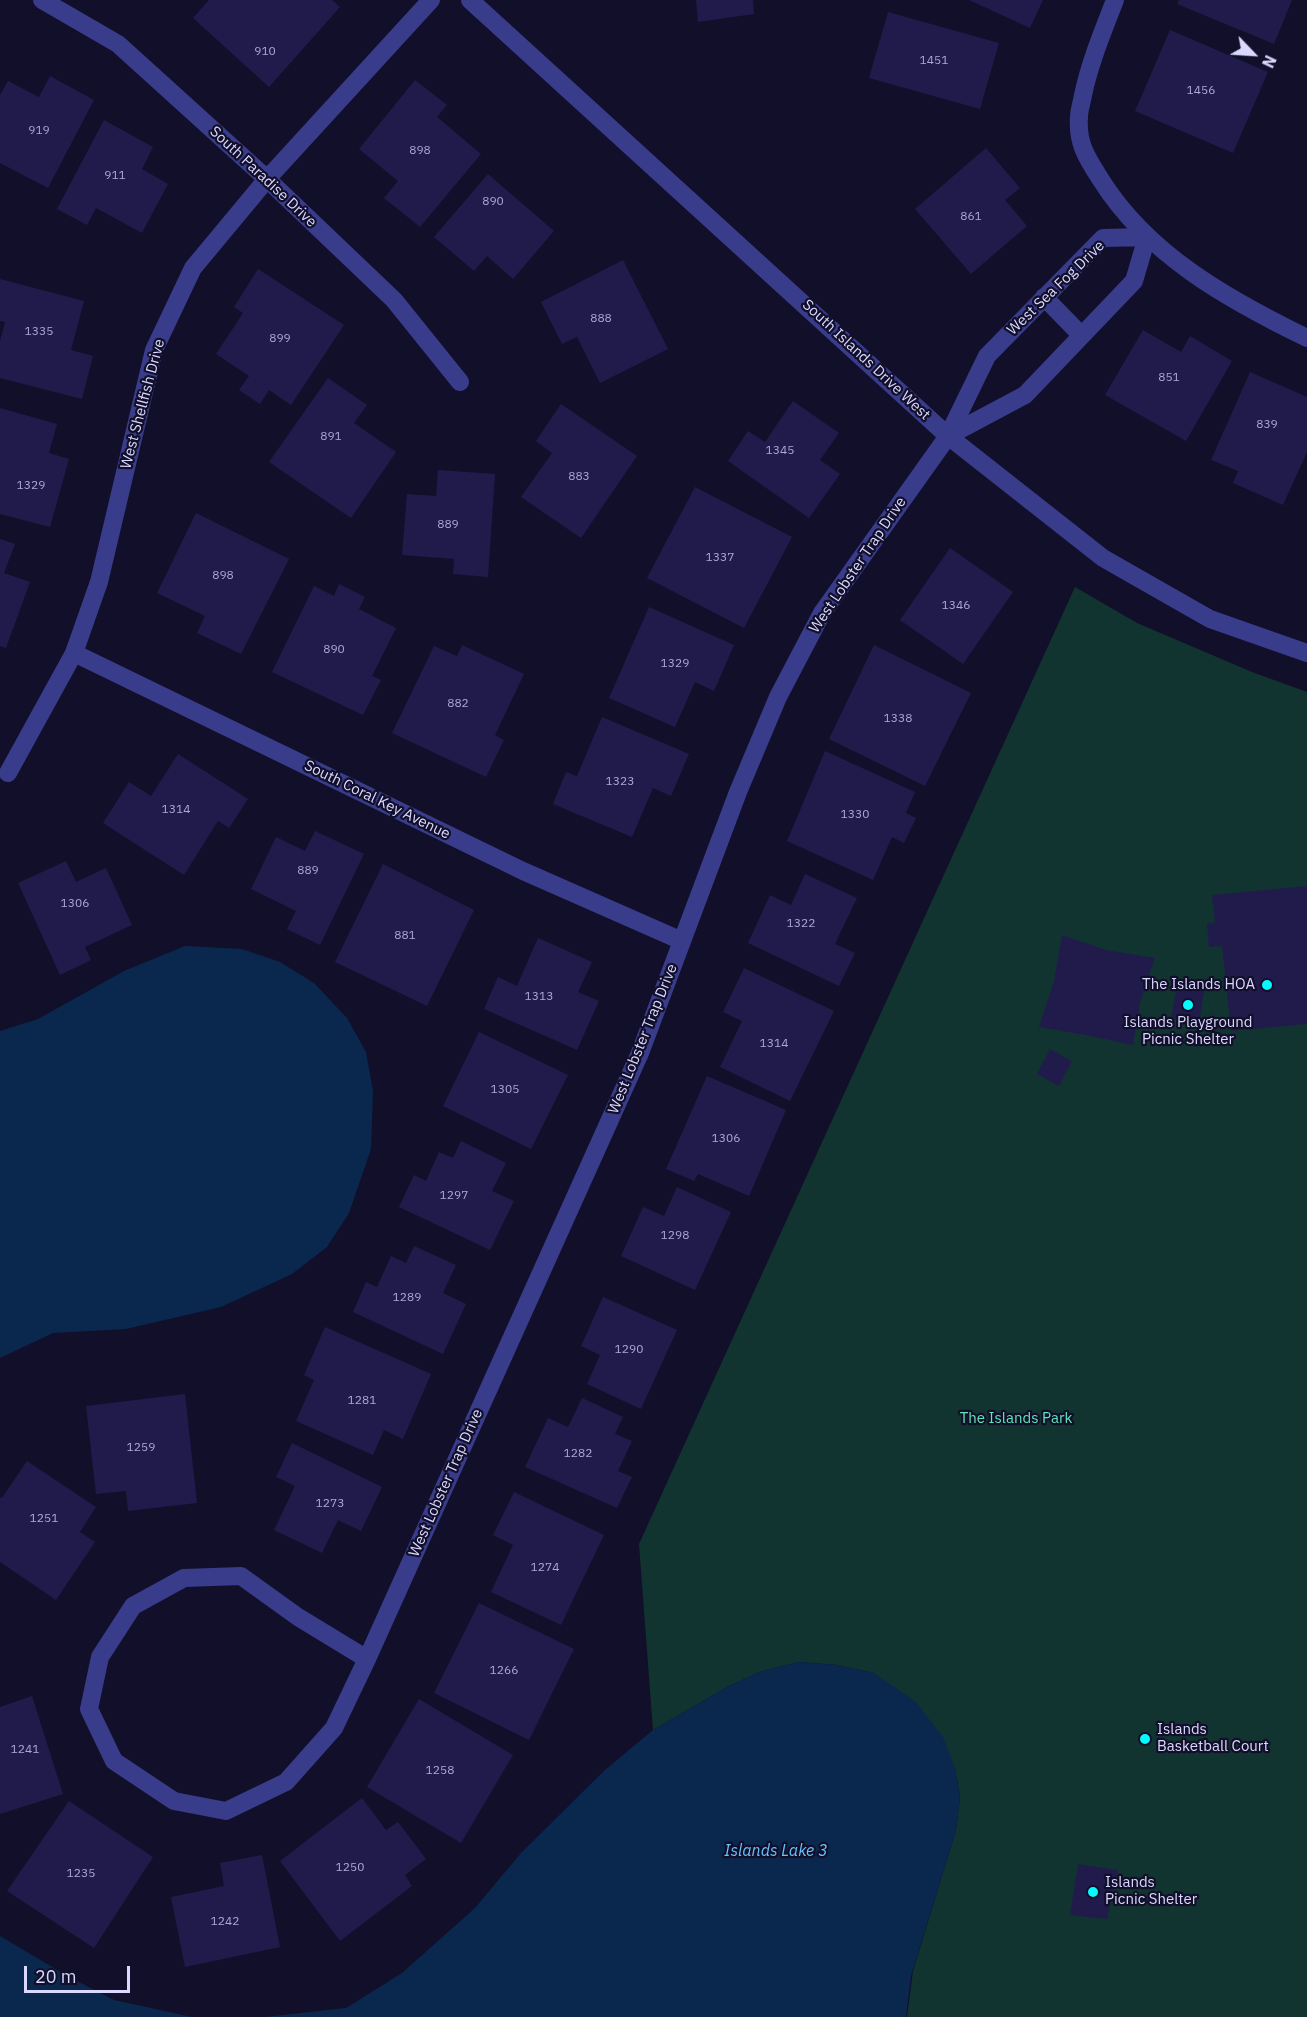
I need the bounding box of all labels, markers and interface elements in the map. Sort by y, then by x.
north arrow [1223,24,1283,84]
house number: 910 [254,45,276,59]
text: N [1258,52,1281,71]
house number: 1451 [920,54,948,68]
house number: 1456 [1187,84,1215,98]
street label: South Paradise Drive [206,123,320,231]
house number: 919 [28,124,50,138]
house number: 898 [409,144,431,158]
house number: 911 [104,169,126,183]
house number: 890 [482,195,504,209]
house number: 861 [960,210,982,224]
street label: West Sea Fog Drive [1004,237,1108,339]
street label: South Islands Drive West [798,296,934,424]
house number: 888 [590,312,612,326]
house number: 1335 [25,325,53,339]
house number: 899 [269,332,291,346]
street label: West Shellfish Drive [117,337,169,471]
house number: 851 [1158,371,1180,385]
house number: 839 [1256,418,1278,432]
house number: 891 [320,430,342,444]
house number: 1345 [766,444,794,458]
house number: 883 [568,470,590,484]
house number: 1329 [17,479,45,493]
street label: West Lobster Trap Drive [806,494,910,636]
house number: 889 [437,518,459,532]
house number: 1337 [706,551,734,565]
house number: 898 [212,569,234,583]
house number: 1346 [942,599,970,613]
house number: 890 [323,643,345,657]
house number: 1329 [661,657,689,671]
house number: 882 [447,697,469,711]
house number: 1338 [884,712,912,726]
street label: South Coral Key Avenue [301,757,453,843]
house number: 1323 [606,775,634,789]
house number: 1314 [162,803,190,817]
house number: 1330 [841,808,869,822]
house number: 889 [297,864,319,878]
house number: 1306 [61,897,89,911]
house number: 1322 [787,917,815,931]
house number: 881 [394,929,416,943]
street label: West Lobster Trap Drive [605,961,681,1117]
place label: The Islands HOA [1142,976,1255,994]
marker: The Islands HOA [1260,978,1274,992]
house number: 1313 [525,990,553,1004]
marker: Islands Playground Picnic Shelter [1181,998,1195,1012]
place label: Islands Playground Picnic Shelter [1123,1014,1253,1049]
house number: 1314 [760,1037,788,1051]
house number: 1305 [491,1083,519,1097]
house number: 1306 [712,1132,740,1146]
house number: 1297 [440,1189,468,1203]
house number: 1298 [661,1229,689,1243]
house number: 1289 [393,1291,421,1305]
house number: 1290 [615,1343,643,1357]
house number: 1281 [348,1394,376,1408]
street label: West Lobster Trap Drive [405,1406,487,1560]
park label: The Islands Park [960,1410,1072,1428]
house number: 1259 [127,1441,155,1455]
house number: 1282 [564,1447,592,1461]
house number: 1273 [316,1497,344,1511]
house number: 1251 [30,1512,58,1526]
house number: 1274 [531,1561,559,1575]
house number: 1266 [490,1664,518,1678]
place label: Islands Basketball Court [1157,1721,1269,1756]
marker: Islands Basketball Court [1138,1732,1152,1746]
house number: 1241 [11,1743,39,1757]
house number: 1258 [426,1764,454,1778]
water label: Islands Lake 3 [724,1841,828,1861]
house number: 1250 [336,1861,364,1875]
house number: 1235 [67,1867,95,1881]
place label: Islands Picnic Shelter [1105,1874,1197,1909]
marker: Islands Picnic Shelter [1086,1885,1100,1899]
house number: 1242 [211,1915,239,1929]
scale bar [27,1954,134,1992]
text: 20 m [35,1965,77,1988]

